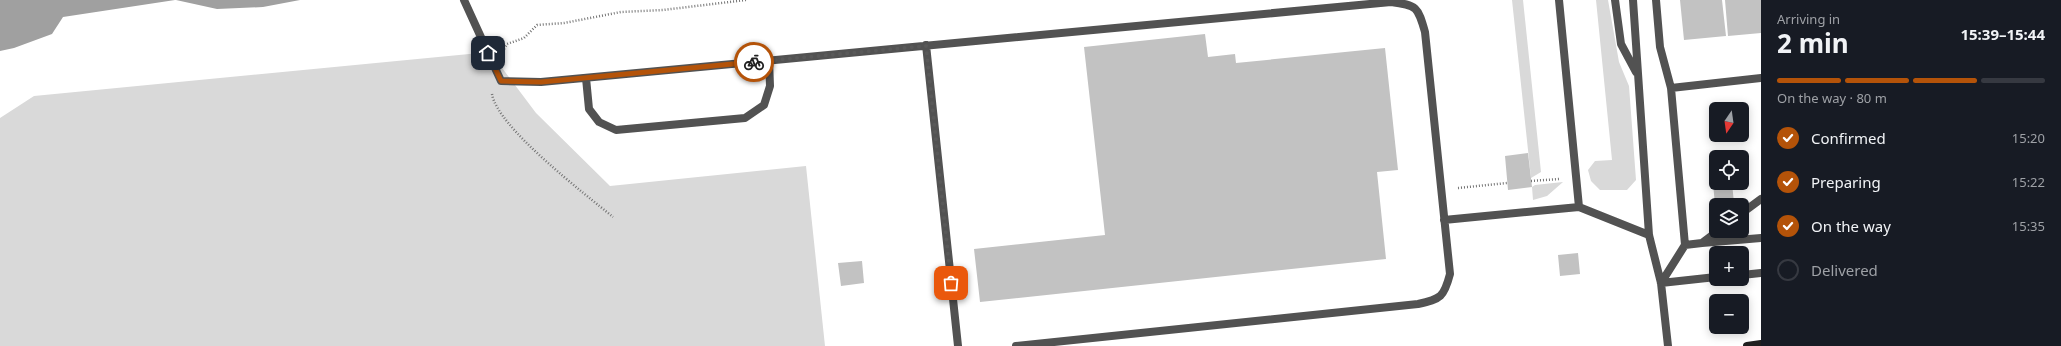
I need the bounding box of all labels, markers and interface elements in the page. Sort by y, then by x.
text: Arriving in [1777,10,1840,28]
text: 15:39–15:44 [1960,24,2045,44]
text: 2 min [1777,25,1849,61]
pin [471,36,505,70]
icon: home [477,42,499,64]
courier [734,42,774,82]
icon: bike [743,51,765,73]
text: On the way · 80 m [1777,89,1887,107]
north arrow [1709,102,1749,142]
map controls [1709,102,1749,334]
icon: check [1777,127,1799,149]
text: Confirmed [1811,128,1886,148]
text: 15:20 [2012,129,2045,147]
button: locate [1709,150,1749,190]
icon: check [1777,171,1799,193]
text: Preparing [1811,172,1881,192]
text: 15:22 [2012,173,2045,191]
button: layers [1709,198,1749,238]
icon: check [1777,215,1799,237]
text: On the way [1811,216,1891,236]
text: 15:35 [2012,217,2045,235]
button: + [1709,246,1749,286]
text: Delivered [1811,260,1878,280]
pin [934,266,968,300]
icon: bag [940,272,962,294]
button: − [1709,294,1749,334]

